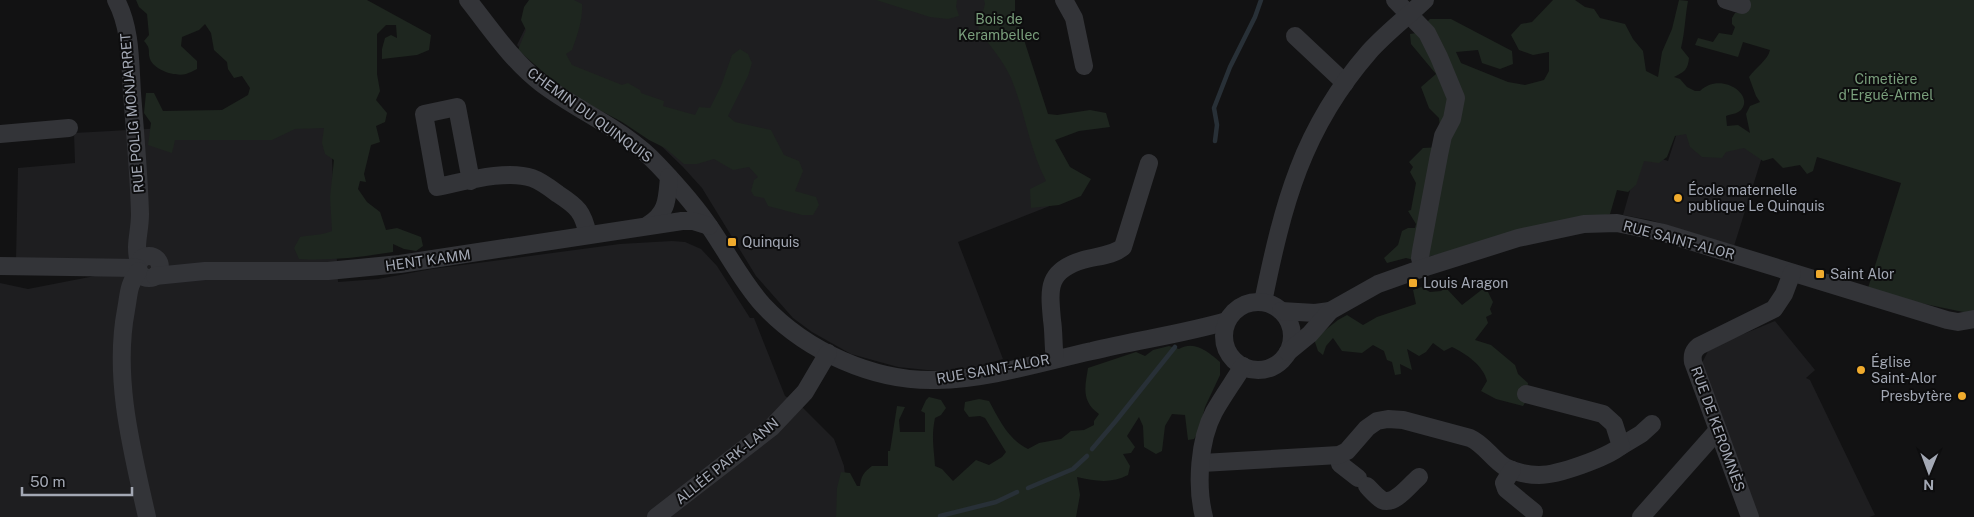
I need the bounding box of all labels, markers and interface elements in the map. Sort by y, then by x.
park label: Bois de Kerambellec [958,11,1040,43]
street label: RUE POLIG MONJARRET [117,32,147,194]
street label: CHEMIN DU QUINQUIS [524,64,656,166]
park label: Cimetière d'Ergué-Armel [1839,71,1933,103]
place label: École maternelle publique Le Quinquis [1688,181,1825,214]
marker: École maternelle publique Le Quinquis [1672,192,1684,204]
street label: RUE SAINT-ALOR [1622,217,1736,263]
place label: Quinquis [742,234,799,250]
marker: Quinquis [726,236,738,248]
street label: HENT KAMM [384,246,472,274]
place label: Saint Alor [1830,266,1894,282]
marker: Saint Alor [1814,268,1826,280]
place label: Louis Aragon [1423,275,1508,291]
marker: Louis Aragon [1407,277,1419,289]
street label: RUE SAINT-ALOR [935,351,1051,387]
place label: Église Saint-Alor [1871,353,1937,386]
street label: RUE DE KEROMNÈS [1688,364,1749,494]
marker: Église Saint-Alor [1855,364,1867,376]
place label: Presbytère [1881,388,1952,404]
marker: Presbytère [1956,390,1968,402]
street label: ALLÉE PARK-LANN [672,414,782,507]
north arrow [1904,447,1954,497]
scale bar [22,464,132,496]
text: 50 m [30,473,65,490]
text: N [1923,477,1934,493]

